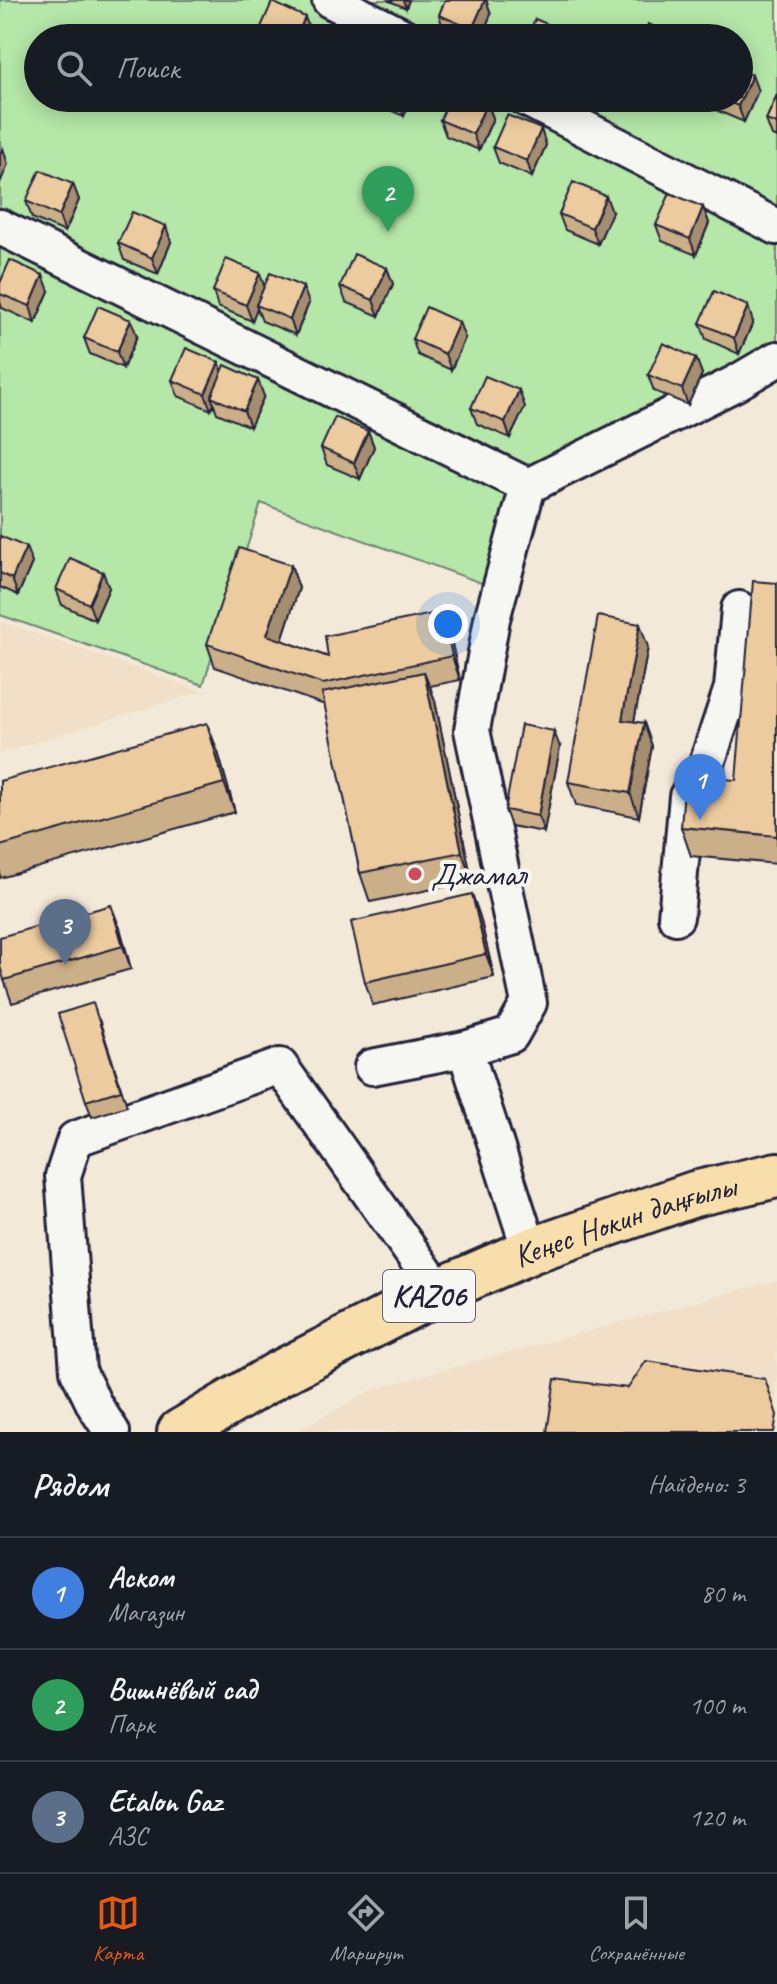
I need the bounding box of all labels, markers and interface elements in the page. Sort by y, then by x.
search box [24,24,753,112]
icon: search [52,46,96,90]
text: Поиск [116,49,179,87]
pin: 2 [362,166,414,232]
your location [428,604,468,644]
pin: 1 [674,754,726,820]
place label: Джамал [431,854,529,895]
marker: Джамал [406,865,424,883]
pin: 3 [39,899,91,965]
street label: Кеңес Нокин даңғылы [507,1165,742,1277]
road number: KАZ06 [383,1270,475,1322]
text: Рядом [32,1463,108,1506]
text: Найдено: 3 [648,1468,745,1501]
text: Аском [108,1558,173,1596]
text: 1 [52,1577,64,1610]
text: 80 m [701,1577,745,1610]
text: Магазин [108,1596,184,1629]
text: Вишнёвый сад [108,1670,257,1708]
text: 2 [52,1689,64,1722]
text: 100 m [689,1689,745,1722]
text: Парк [108,1708,154,1741]
text: Etalon Gaz [108,1782,221,1820]
text: 3 [52,1801,64,1834]
text: 120 m [689,1801,745,1834]
text: АЗС [108,1820,147,1853]
tab: Карта [93,1891,143,1967]
tab: Маршрут [330,1891,402,1967]
tab: Сохранённые [588,1891,684,1967]

